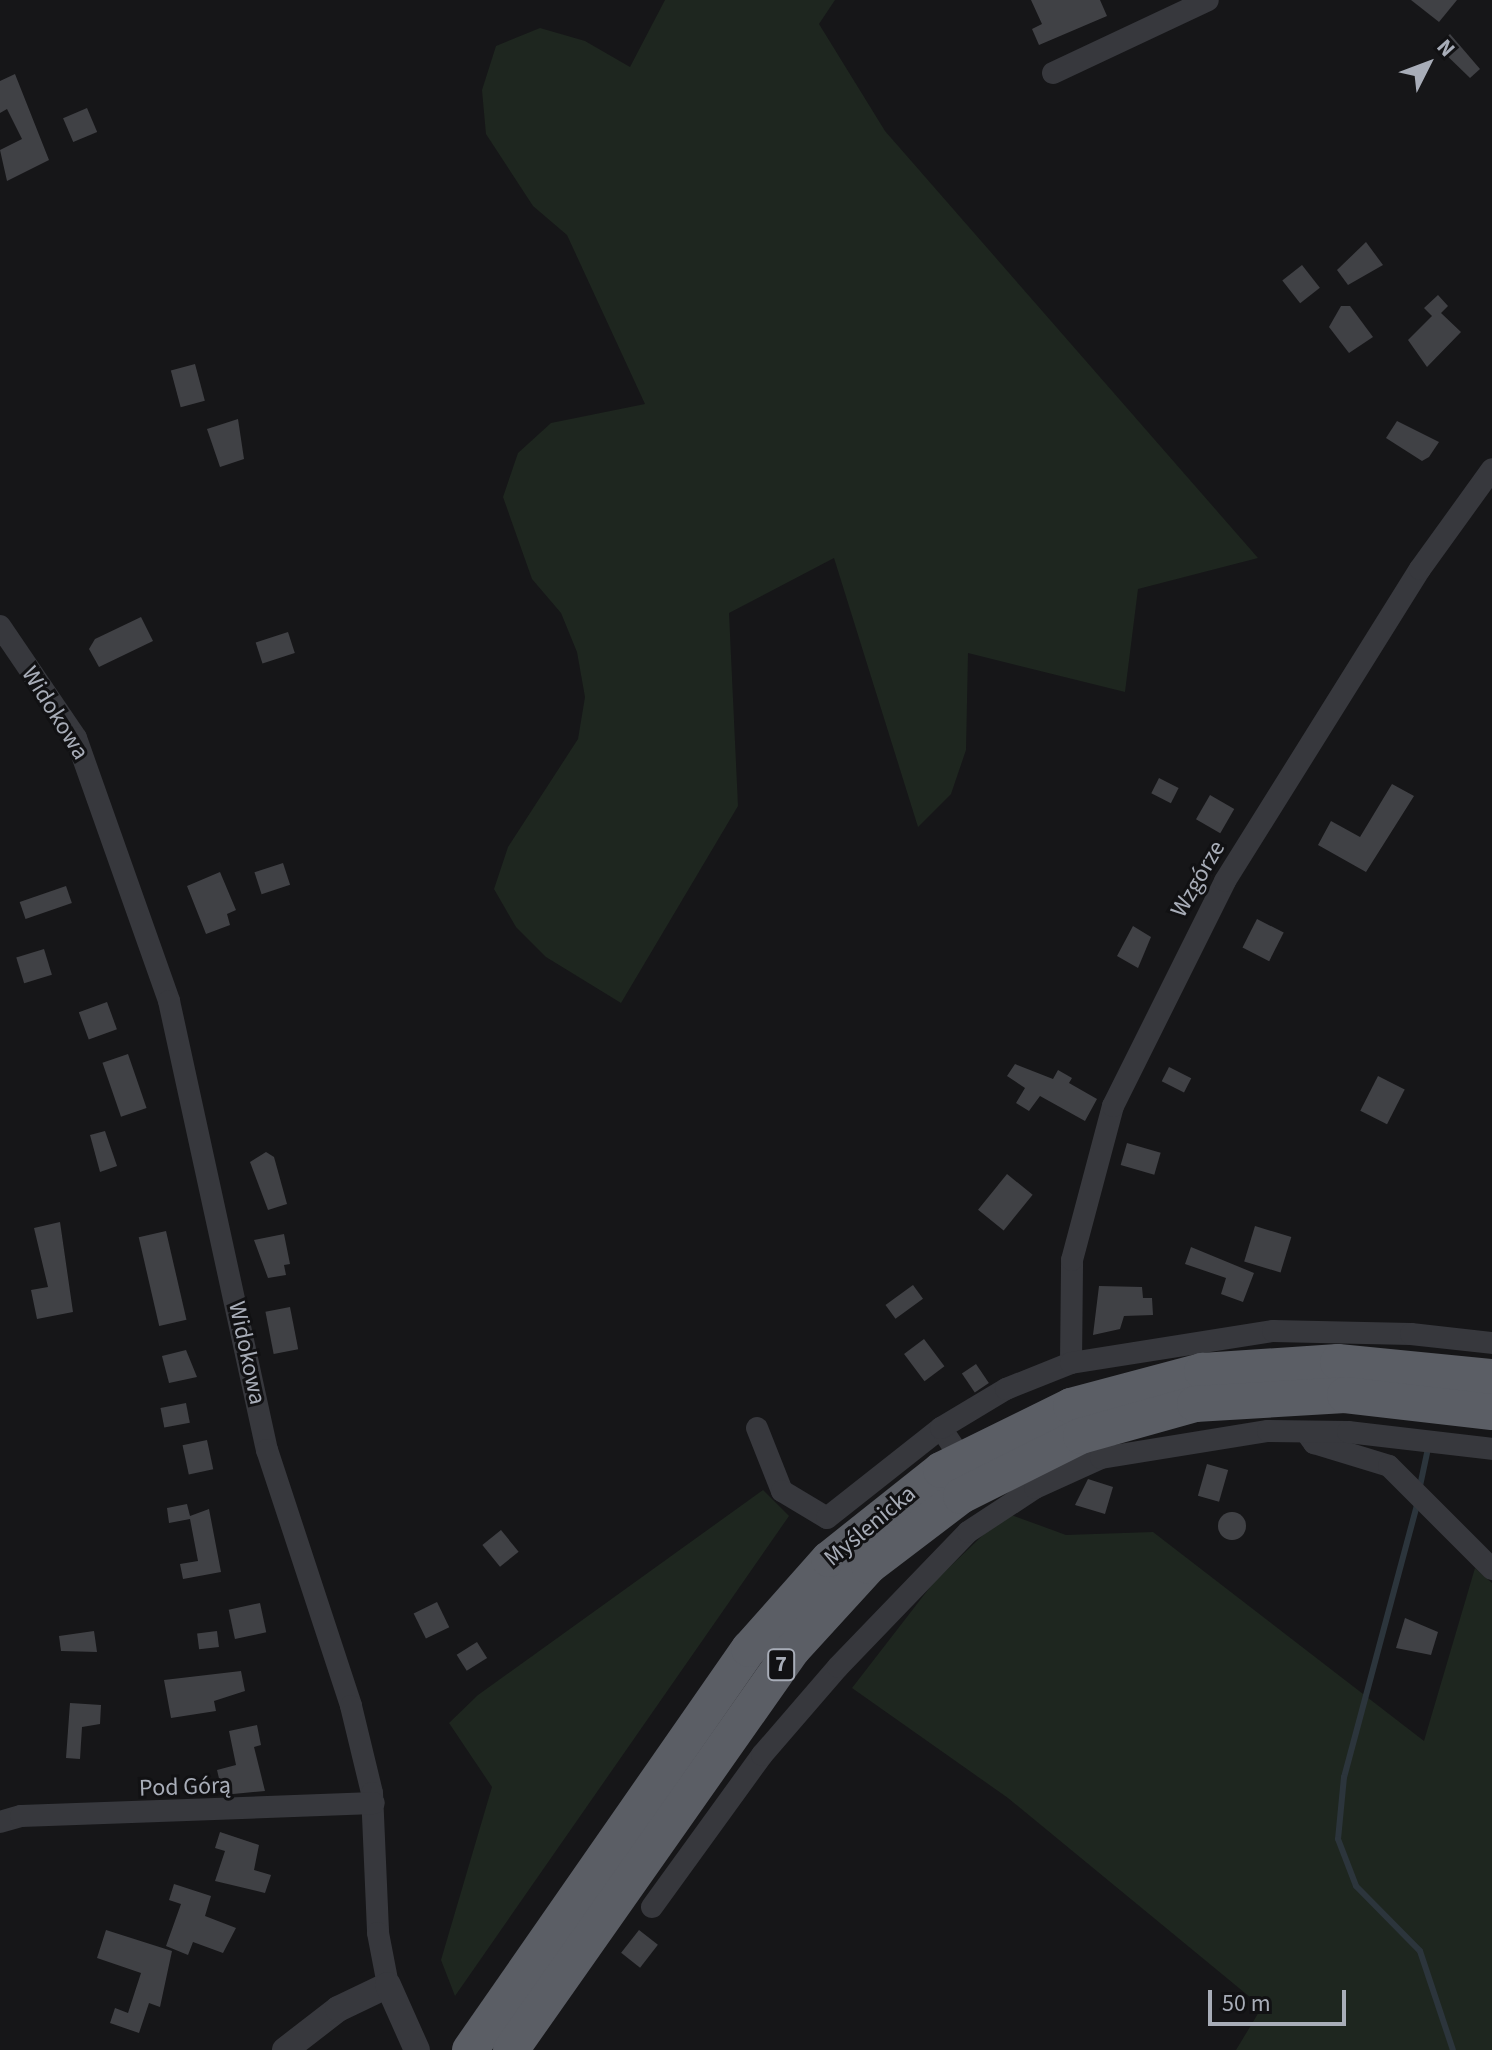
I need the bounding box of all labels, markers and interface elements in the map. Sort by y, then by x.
north arrow [1388,24,1468,104]
text: N [1429,32,1463,64]
street label: Widokowa [15,661,95,765]
street label: Wzgórze [1165,836,1231,922]
street label: Widokowa [222,1299,272,1407]
street label: Myślenicka [818,1479,922,1573]
road number: 7 [767,1647,795,1683]
street label: Pod Górą [139,1771,231,1803]
scale bar [1212,1974,1350,2024]
text: 50 m [1222,1986,1271,2021]

